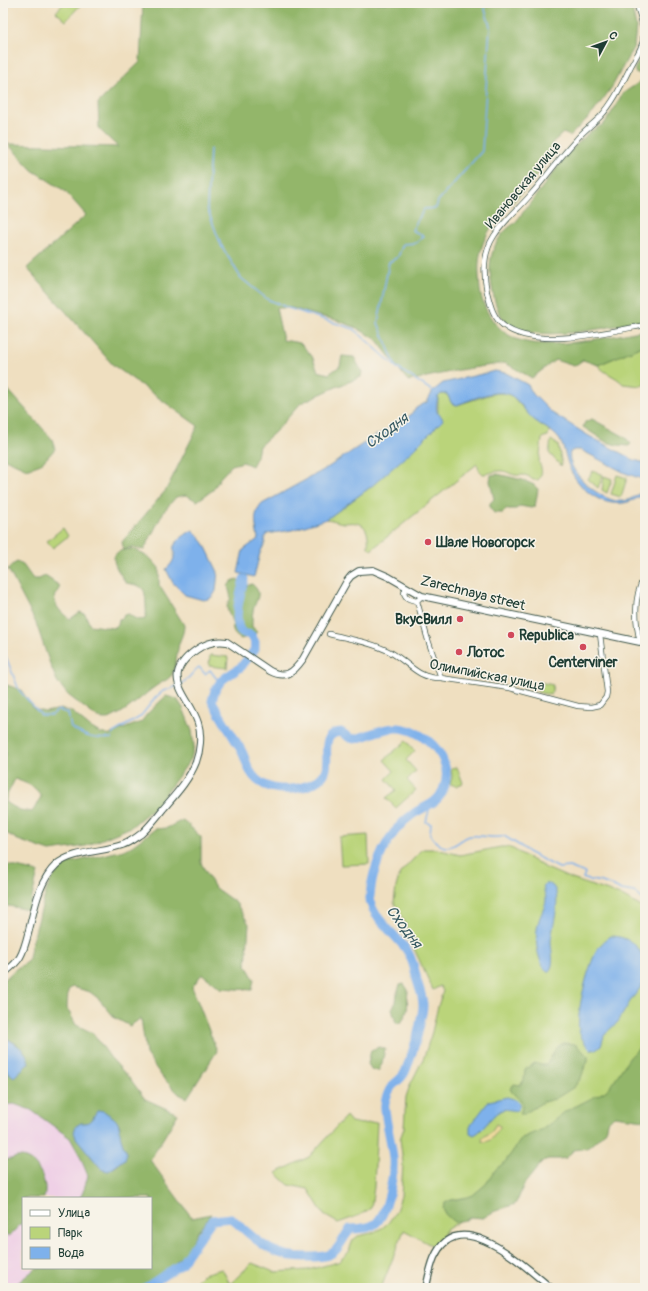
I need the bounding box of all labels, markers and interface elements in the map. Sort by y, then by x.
north arrow [586,22,626,62]
text: С [606,29,620,43]
street label: Ивановская улица [482,138,564,232]
water label: Сходня [362,408,414,453]
place label: Шале Новогорск [435,534,535,551]
marker: Шале Новогорск [423,537,433,547]
street label: Zarechnaya street [419,572,527,614]
place label: ВкусВилл [395,611,452,628]
marker: ВкусВилл [455,614,465,624]
place label: Republica [519,627,574,644]
marker: Republica [506,630,516,640]
marker: Centerviner [578,642,588,652]
place label: Лотос [466,644,505,661]
marker: Лотос [454,647,464,657]
place label: Centerviner [548,654,619,671]
street label: Олимпийская улица [428,655,546,695]
water label: Сходня [382,902,427,954]
legend [22,1197,152,1269]
text: Улица [58,1206,90,1221]
text: Парк [58,1226,83,1241]
text: Вода [58,1246,84,1261]

